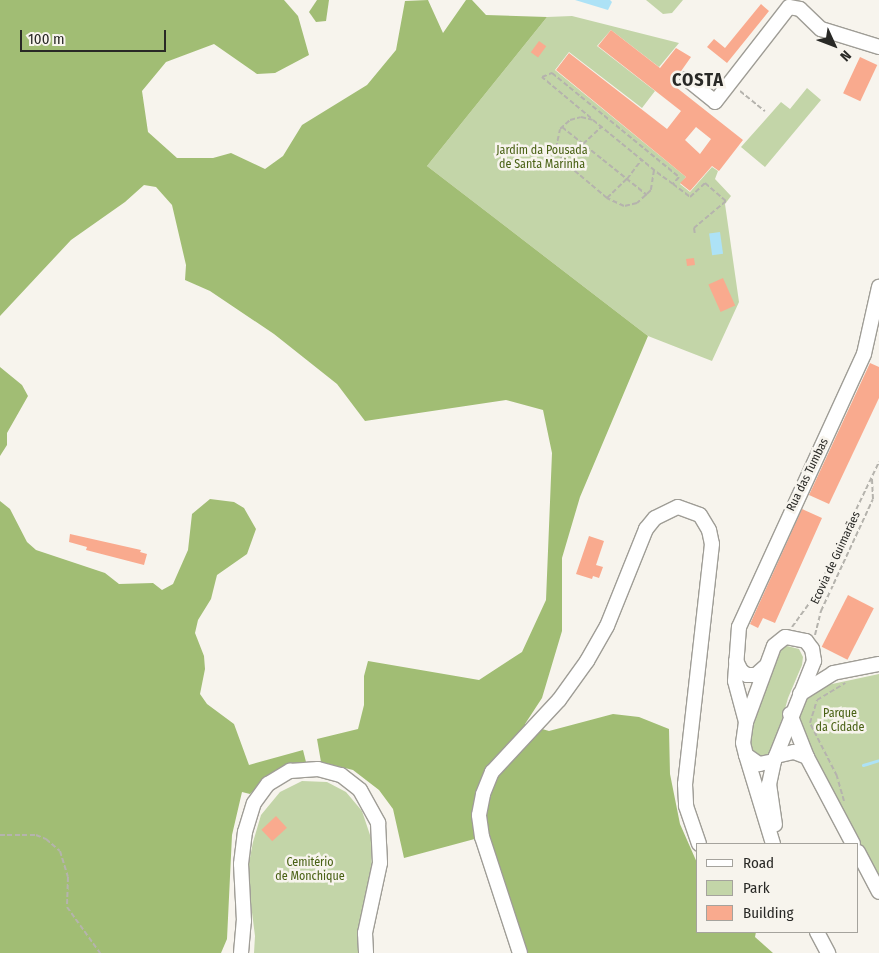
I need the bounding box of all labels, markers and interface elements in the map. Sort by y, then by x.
scale bar [22,20,169,52]
north arrow [809,20,859,70]
text: 100 m [28,30,65,48]
text: N [836,47,854,64]
district label: COSTA [671,69,725,91]
park label: Jardim da Pousada de Santa Marinha [496,144,588,172]
street label: Rua das Tumbas [784,436,832,514]
street label: Ecovia de Guimarães [808,509,864,607]
park label: Parque da Cidade [816,707,864,735]
legend [696,843,859,933]
text: Road [743,854,774,872]
park label: Cemitério de Monchique [275,856,345,884]
text: Park [743,879,770,897]
text: Building [743,904,794,922]

